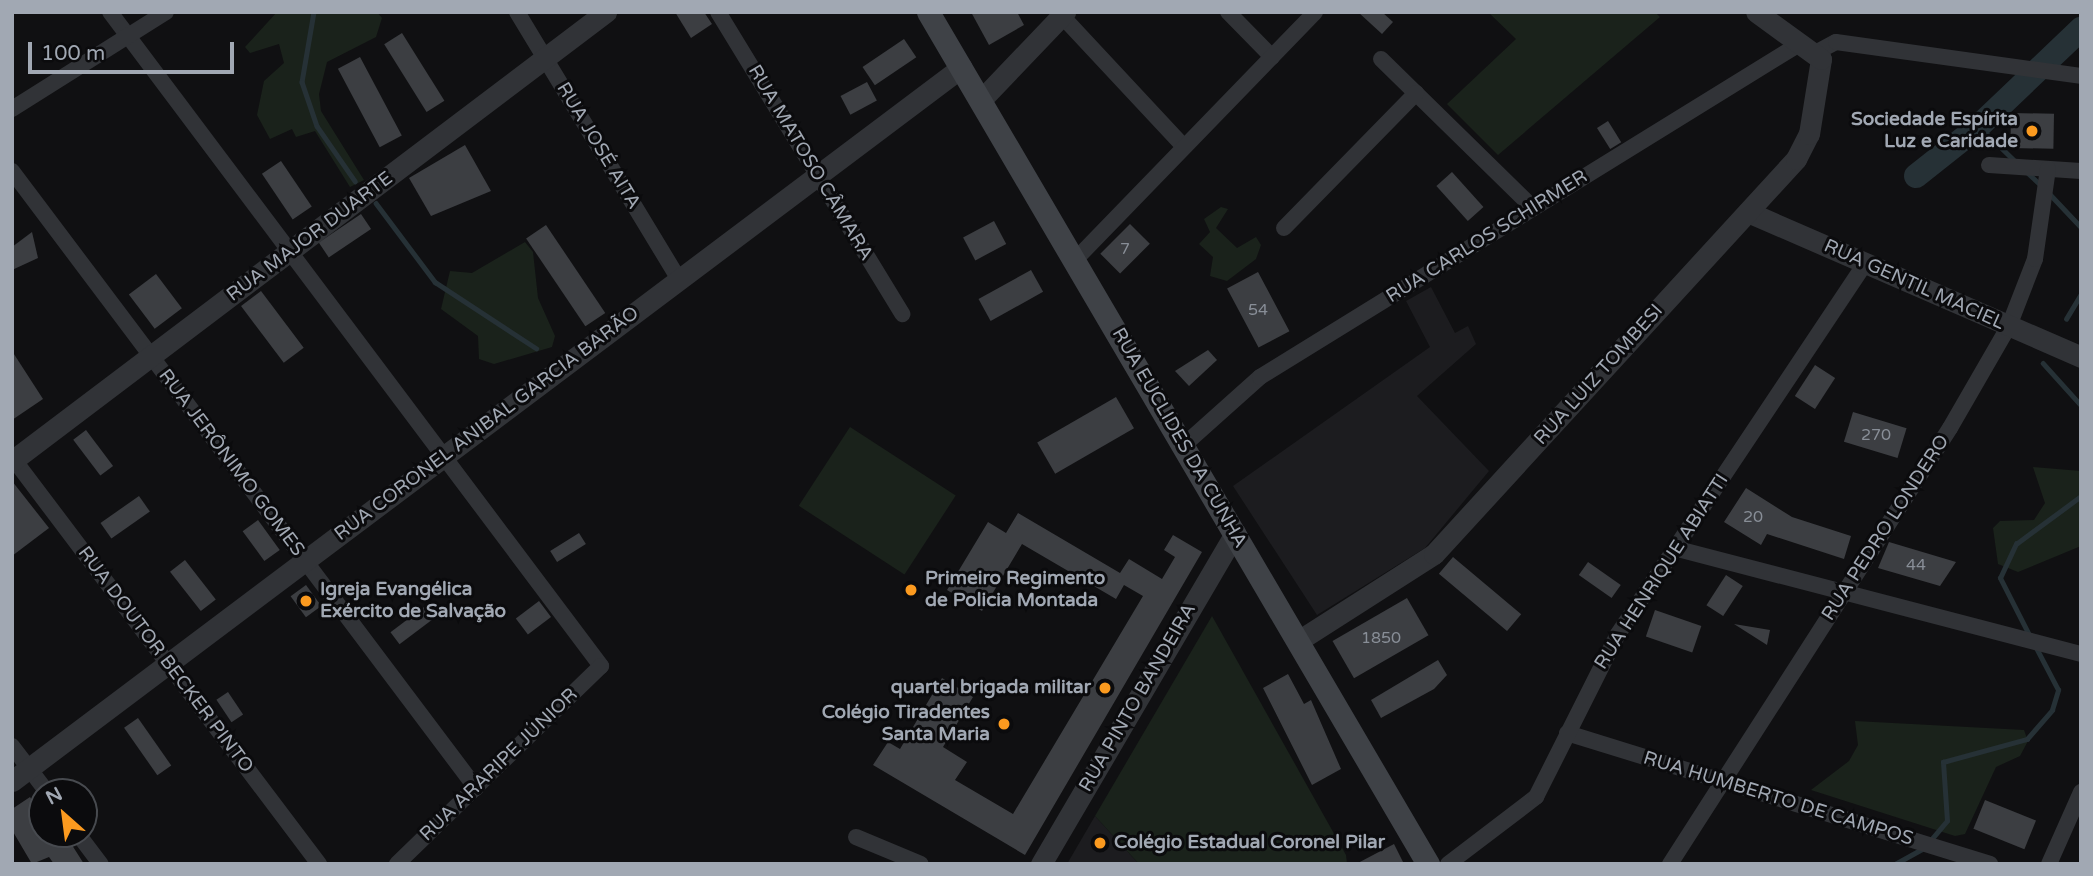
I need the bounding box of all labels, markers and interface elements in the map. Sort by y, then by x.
scale bar [32,28,238,72]
text: 100 m [41,41,105,66]
street label: RUA MATOSO CÂMARA [742,61,878,265]
street label: RUA JOSÉ AITA [551,78,645,214]
place label: Sociedade Espírita Luz e Caridade [1851,109,2018,153]
marker: Sociedade Espírita Luz e Caridade [2024,123,2040,139]
street label: RUA CARLOS SCHIRMER [1382,166,1592,308]
street label: RUA MAJOR DUARTE [223,167,397,307]
street label: RUA GENTIL MACIEL [1820,235,2008,335]
house number: 7 [1120,239,1130,259]
house number: 54 [1248,300,1268,320]
street label: RUA LUIZ TOMBESI [1530,300,1668,450]
street label: RUA CORONEL ANIBAL GARCIA BARÃO [330,302,644,546]
street label: RUA EUCLIDES DA CUNHA [1107,324,1251,552]
street label: RUA JERÔNIMO GOMES [153,365,309,561]
house number: 270 [1861,425,1891,445]
street label: RUA PEDRO LONDERO [1817,431,1955,625]
street label: RUA HENRIQUE ABIATTI [1590,470,1734,674]
house number: 20 [1743,507,1763,527]
street label: RUA DOUTOR BECKER PINTO [72,542,258,778]
house number: 44 [1906,555,1926,575]
place label: Primeiro Regimento de Policia Montada [925,568,1105,612]
place label: Igreja Evangélica Exército de Salvação [320,579,506,623]
marker: Primeiro Regimento de Policia Montada [903,582,919,598]
marker: Igreja Evangélica Exército de Salvação [298,593,314,609]
street label: RUA PINTO BANDEIRA [1075,600,1201,796]
house number: 1850 [1361,628,1401,648]
place label: quartel brigada militar [891,677,1091,699]
marker: quartel brigada militar [1097,680,1113,696]
street label: RUA ARARIPE JÚNIOR [415,684,583,846]
place label: Colégio Tiradentes Santa Maria [822,702,990,746]
marker: Colégio Tiradentes Santa Maria [996,716,1012,732]
street label: RUA HUMBERTO DE CAMPOS [1640,747,1916,851]
north arrow [28,778,98,848]
text: N [42,783,66,810]
place label: Colégio Estadual Coronel Pilar [1114,832,1385,854]
marker: Colégio Estadual Coronel Pilar [1092,835,1108,851]

